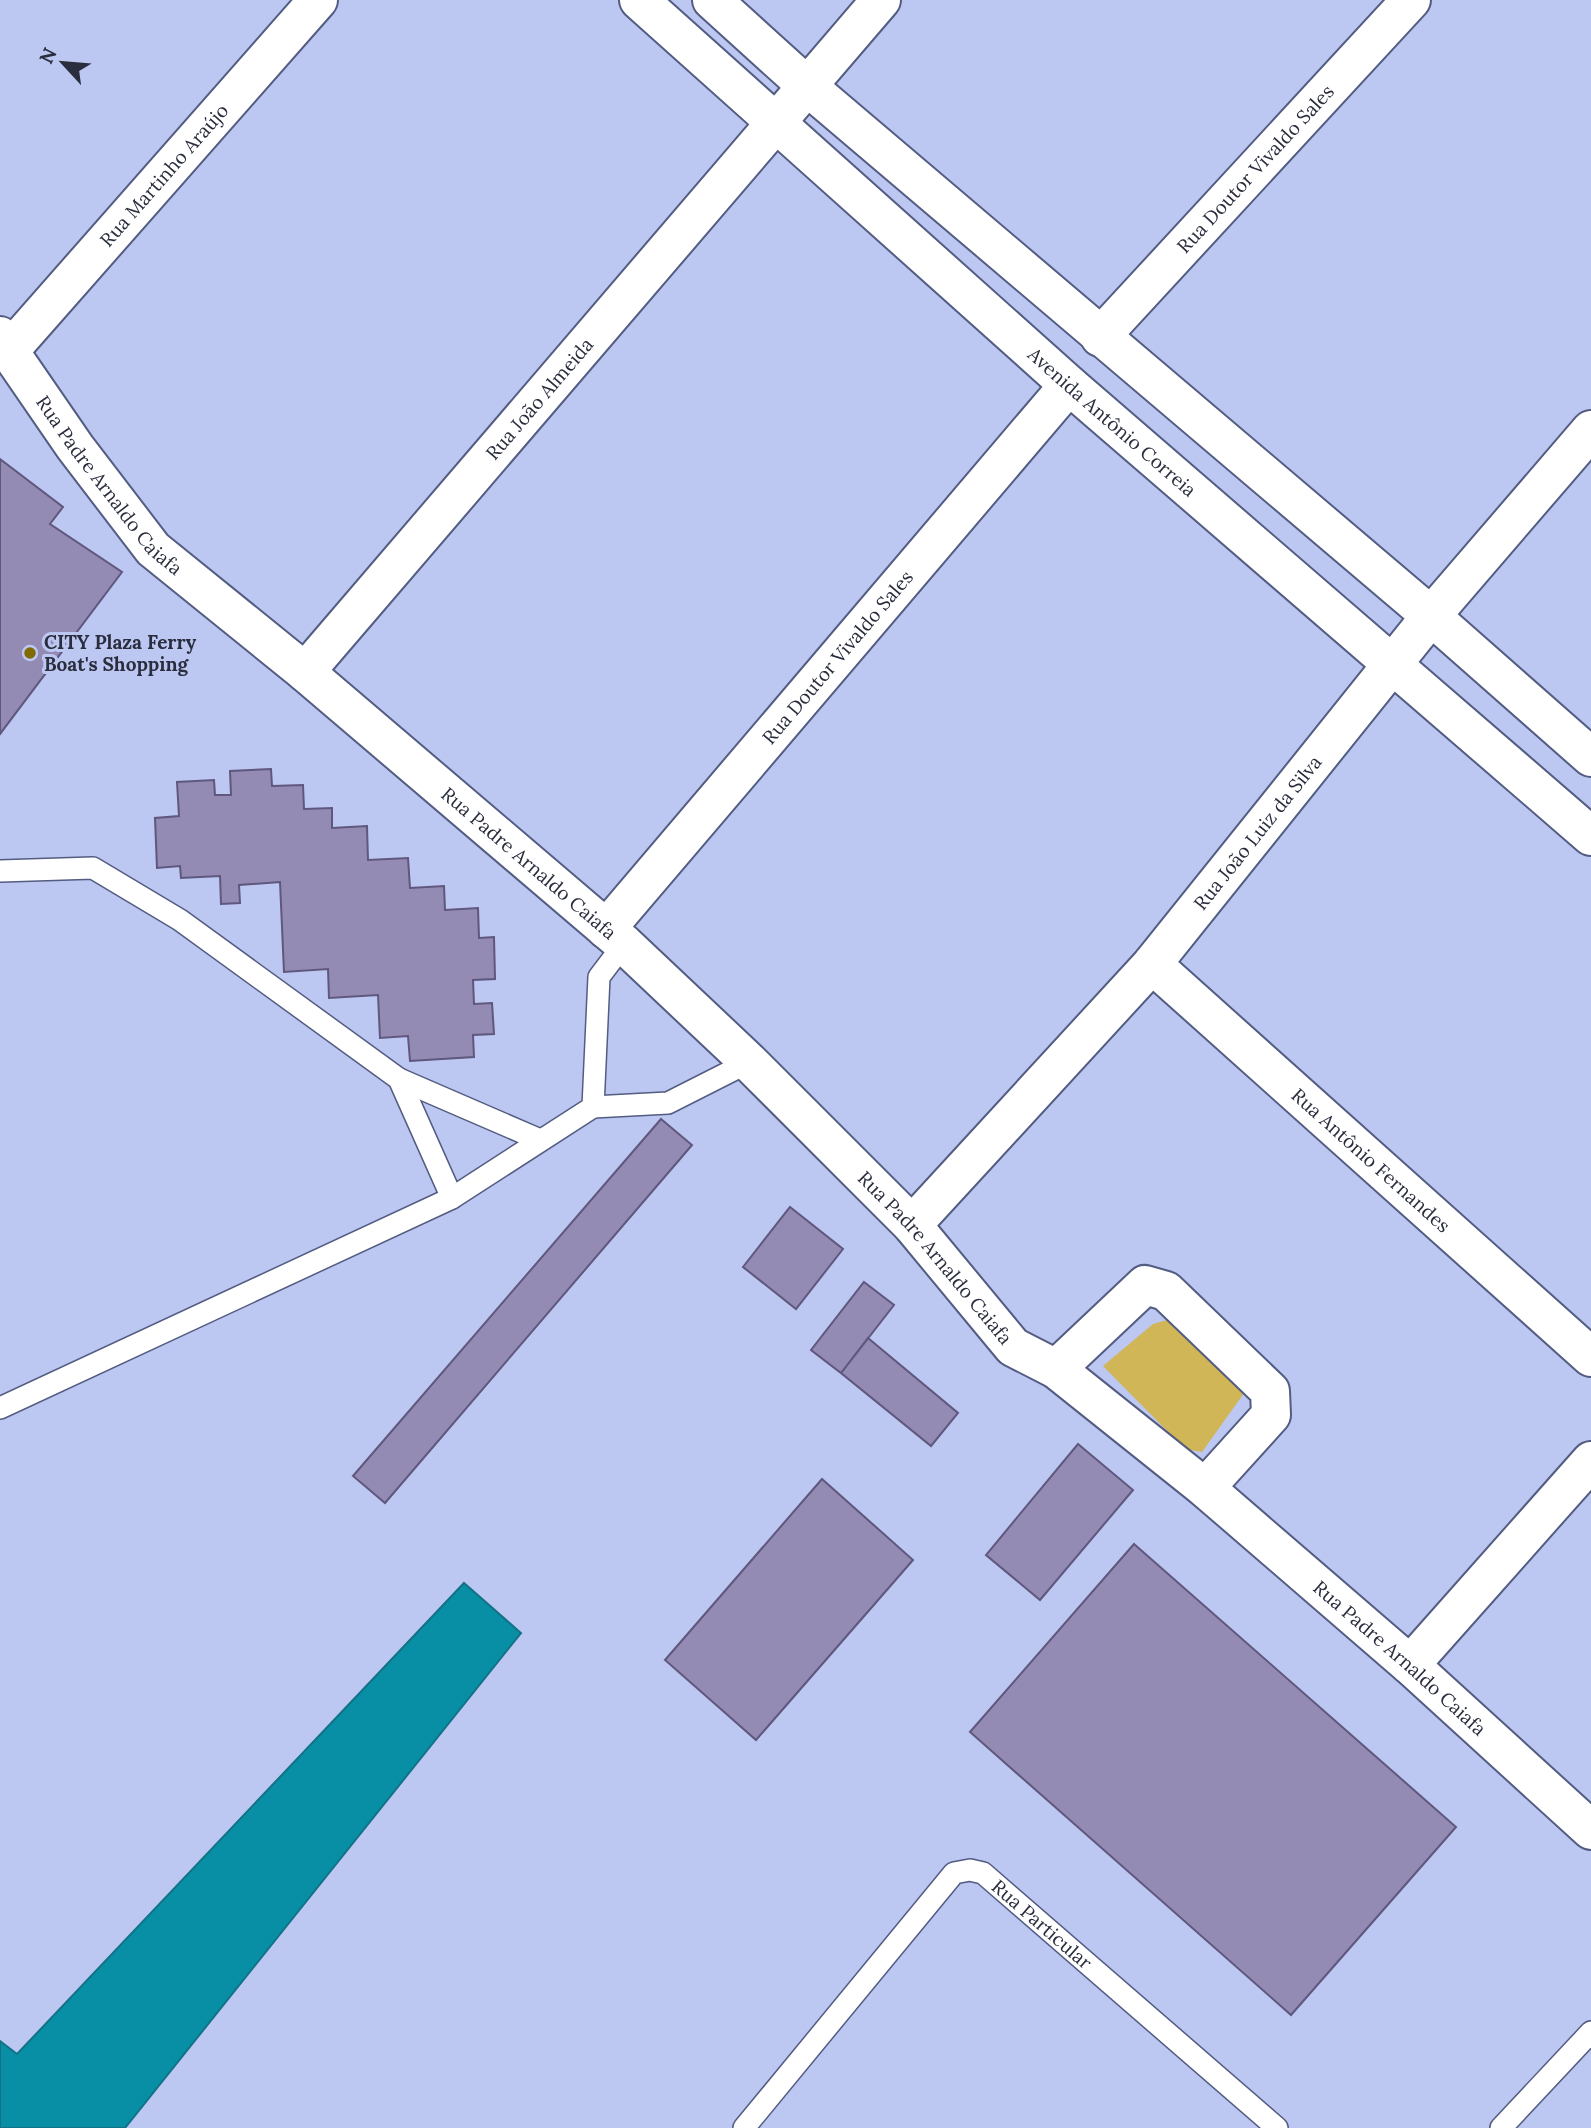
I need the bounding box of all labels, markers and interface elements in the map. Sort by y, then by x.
north arrow [28,28,98,98]
text: N [34,43,62,67]
street label: Rua Doutor Vivaldo Sales [1172,79,1339,258]
street label: Rua Martinho Araújo [95,99,233,251]
street label: Rua João Almeida [480,333,598,465]
street label: Avenida Antônio Correia [1022,341,1201,502]
street label: Rua Padre Arnaldo Caiafa [31,391,187,580]
street label: Rua Doutor Vivaldo Sales [757,565,918,749]
place label: CITY Plaza Ferry Boat's Shopping [44,630,197,676]
marker: CITY Plaza Ferry Boat's Shopping [22,645,38,661]
street label: Rua João Luiz da Silva [1188,750,1327,915]
street label: Rua Padre Arnaldo Caiafa [437,782,622,945]
street label: Rua Antônio Fernandes [1287,1083,1456,1238]
street label: Rua Padre Arnaldo Caiafa [853,1166,1018,1349]
street label: Rua Padre Arnaldo Caiafa [1309,1575,1491,1741]
street label: Rua Particular [987,1874,1098,1975]

